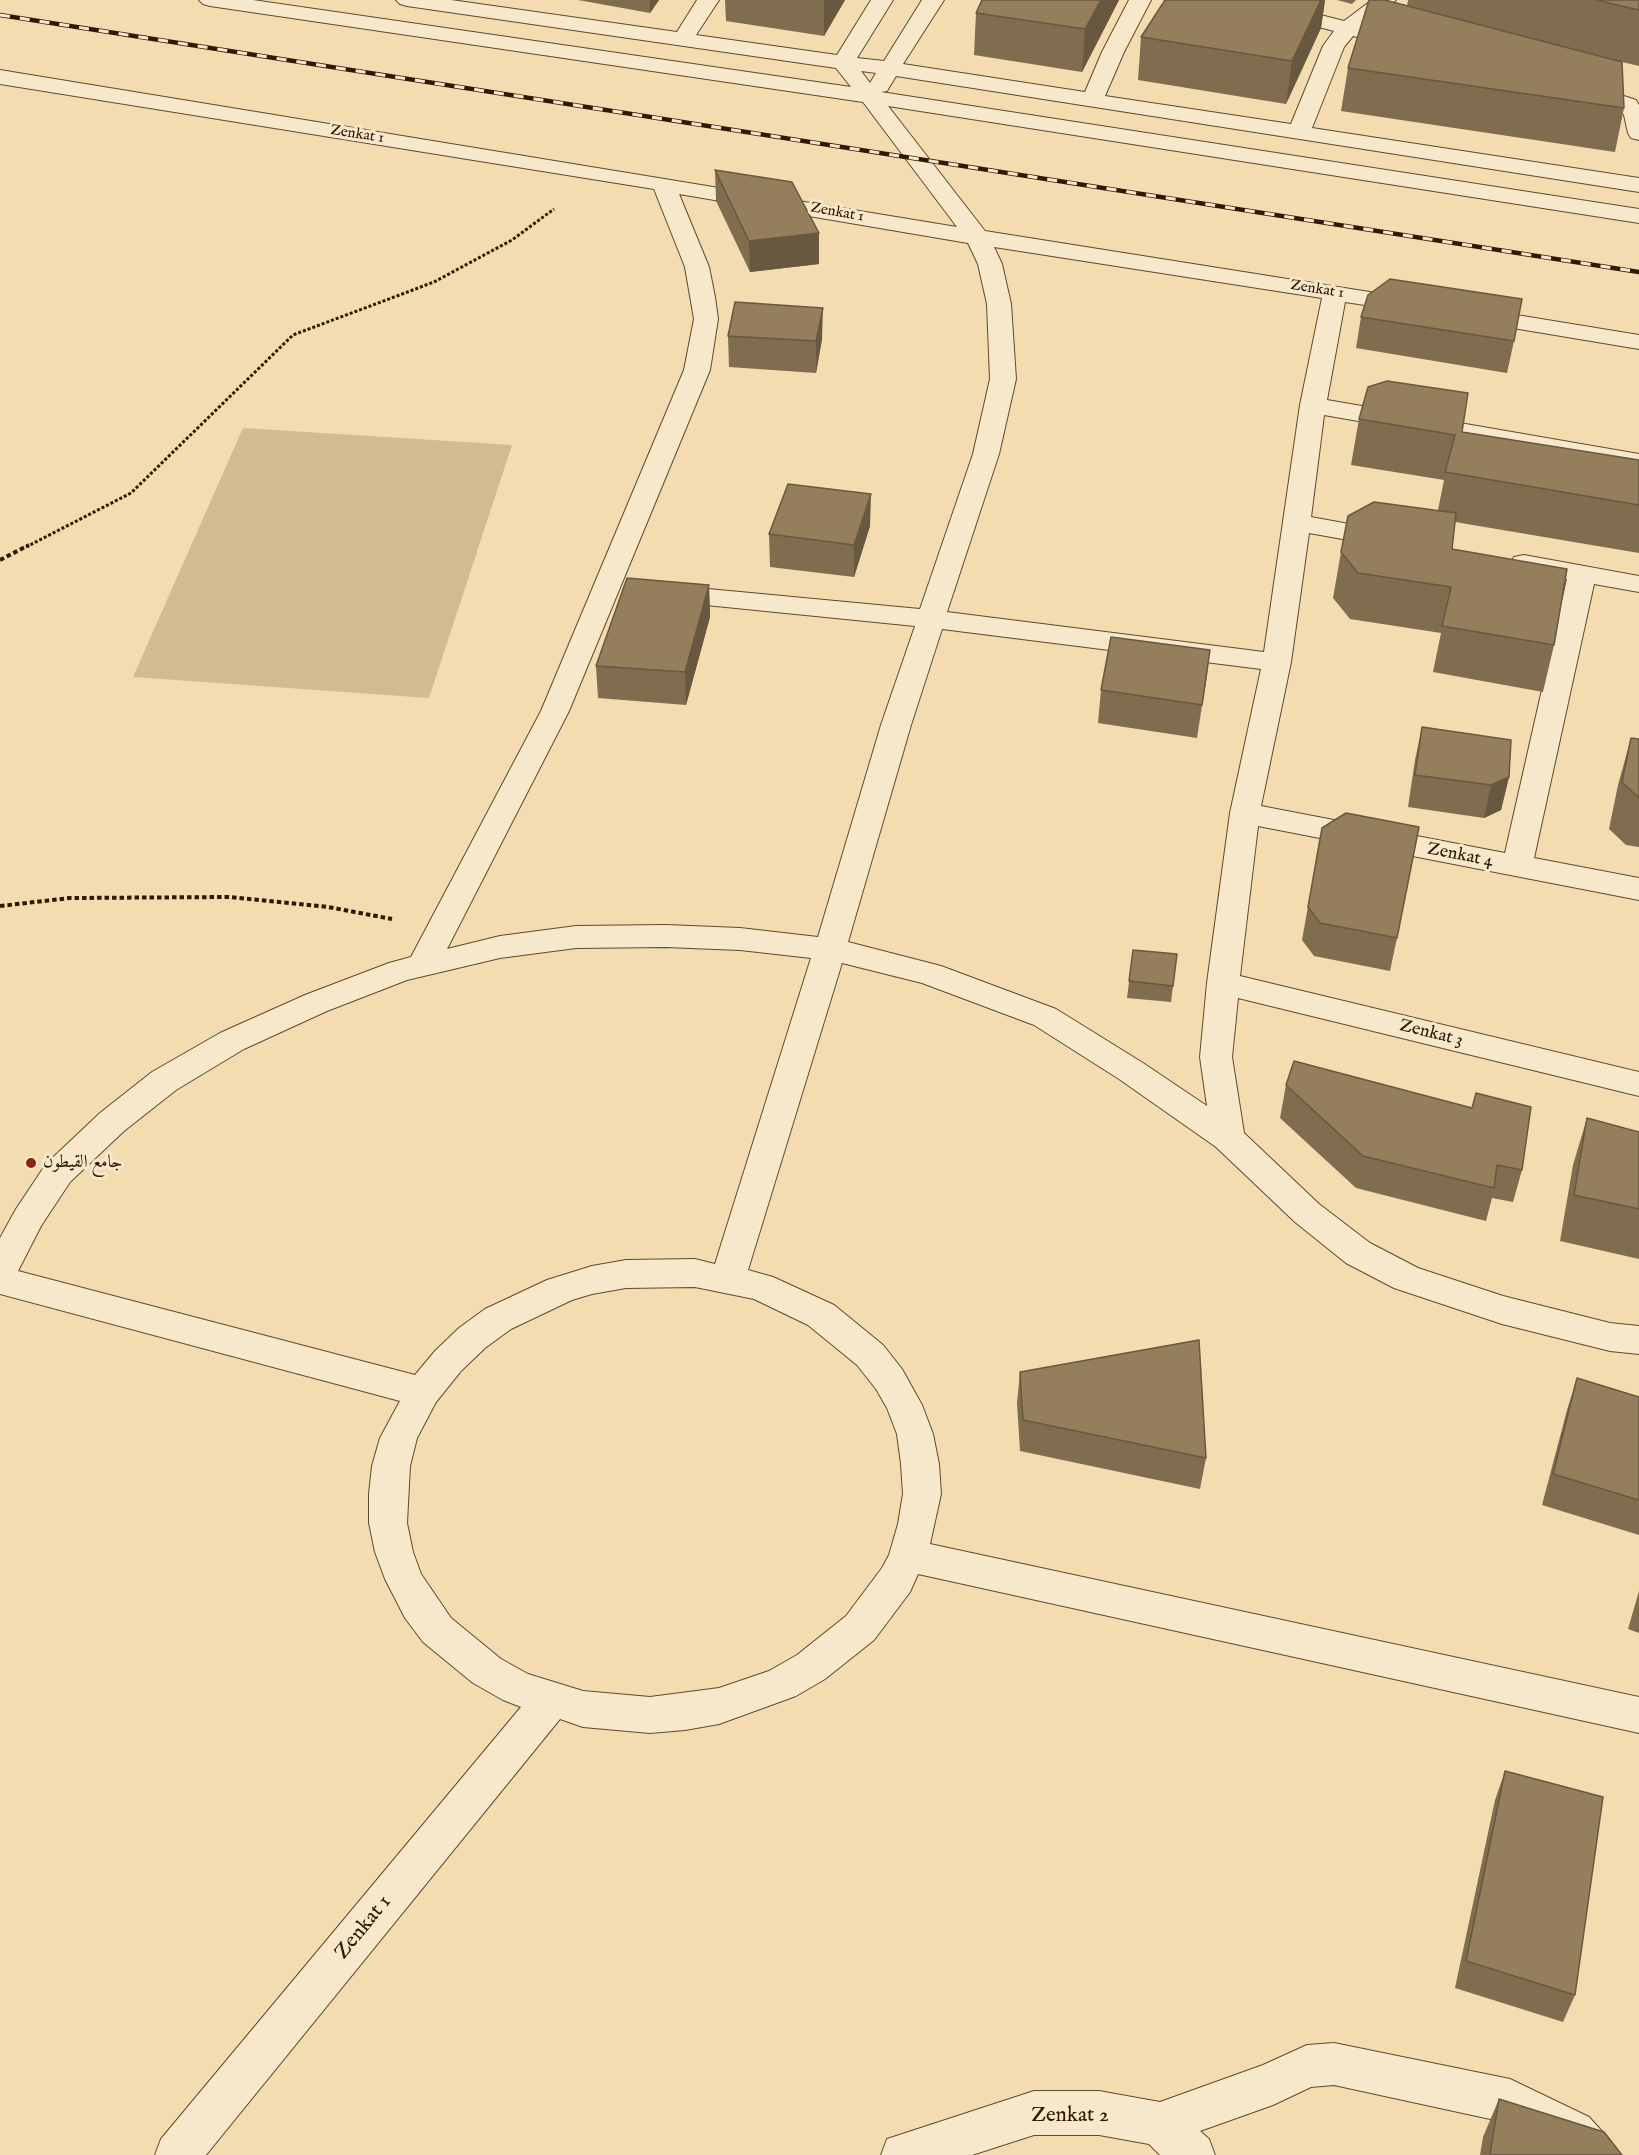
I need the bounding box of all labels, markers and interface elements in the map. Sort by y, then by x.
street label: Zenkat 1 [329,122,385,148]
street label: Zenkat 1 [809,199,865,227]
street label: Zenkat 1 [1289,277,1345,303]
street label: Zenkat 4 [1425,839,1495,873]
street label: Zenkat 3 [1397,1016,1465,1052]
place label: جامع القيطون [43,1152,123,1174]
marker: جامع القيطون [24,1156,38,1170]
street label: Zenkat 1 [330,1891,398,1965]
street label: Zenkat 2 [1031,2104,1109,2130]

